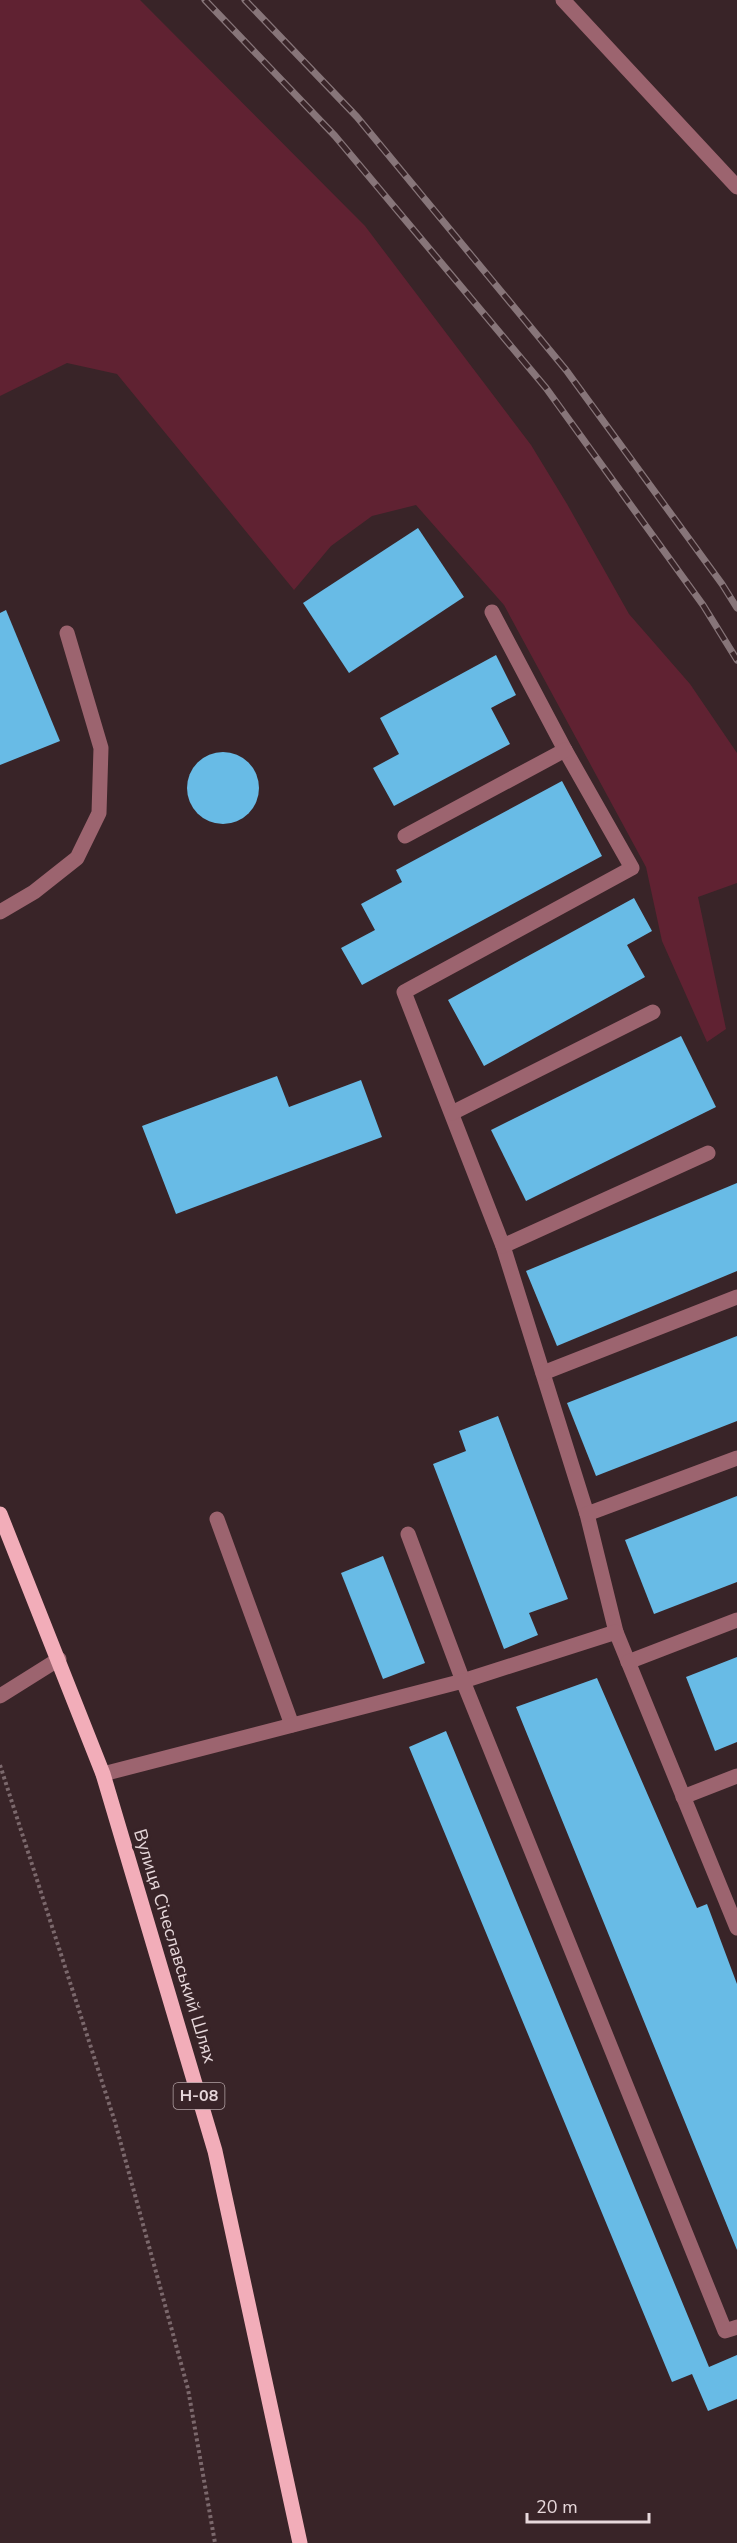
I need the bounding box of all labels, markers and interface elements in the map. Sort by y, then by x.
street label: Вулиця Січеславський Шлях [128,1826,222,2066]
road number: Н-08 [174,2083,224,2109]
scale bar [527,2486,648,2524]
text: 20 m [536,2495,578,2519]

